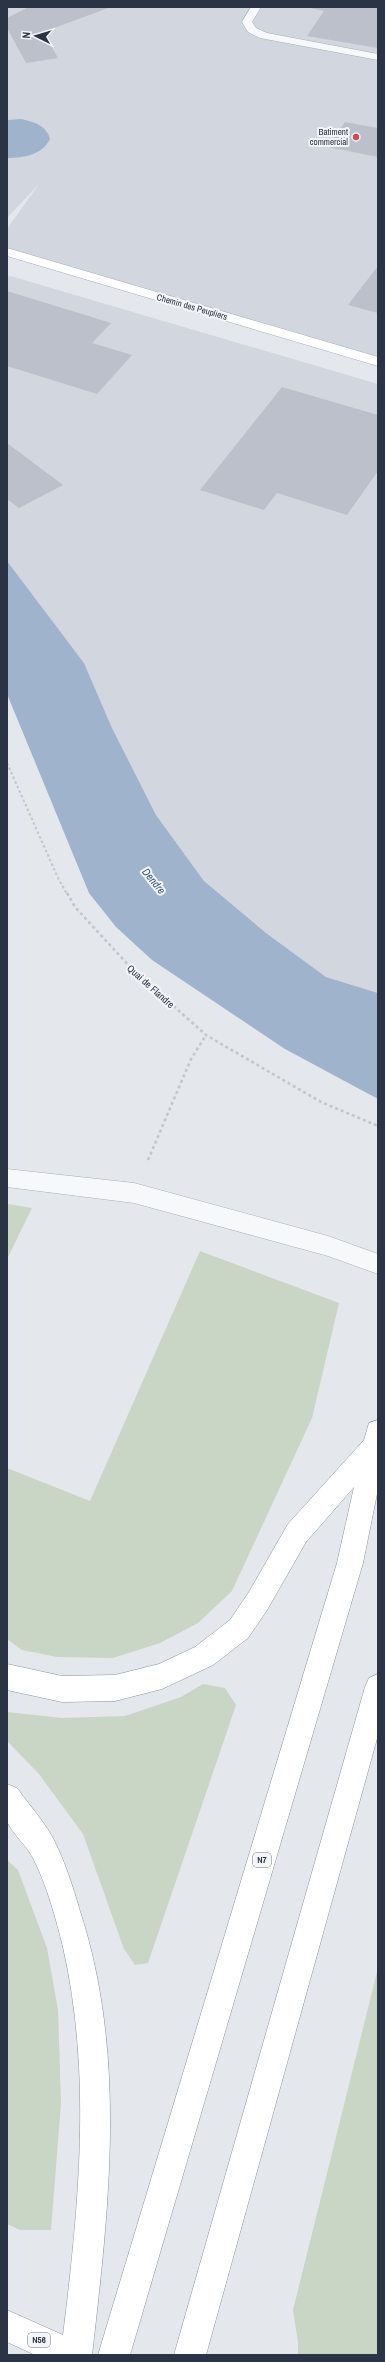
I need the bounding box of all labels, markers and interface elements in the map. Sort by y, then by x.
north arrow [16,16,56,56]
text: N [19,31,33,39]
place label: Batiment commercial [310,126,348,148]
marker: Batiment commercial [351,132,361,142]
street label: Chemin des Peupliers [155,291,229,323]
water label: Dendre [139,865,169,897]
street label: Quai de Flandre [124,962,177,1011]
road number: N7 [253,1853,271,1867]
road number: N56 [28,2333,50,2347]

